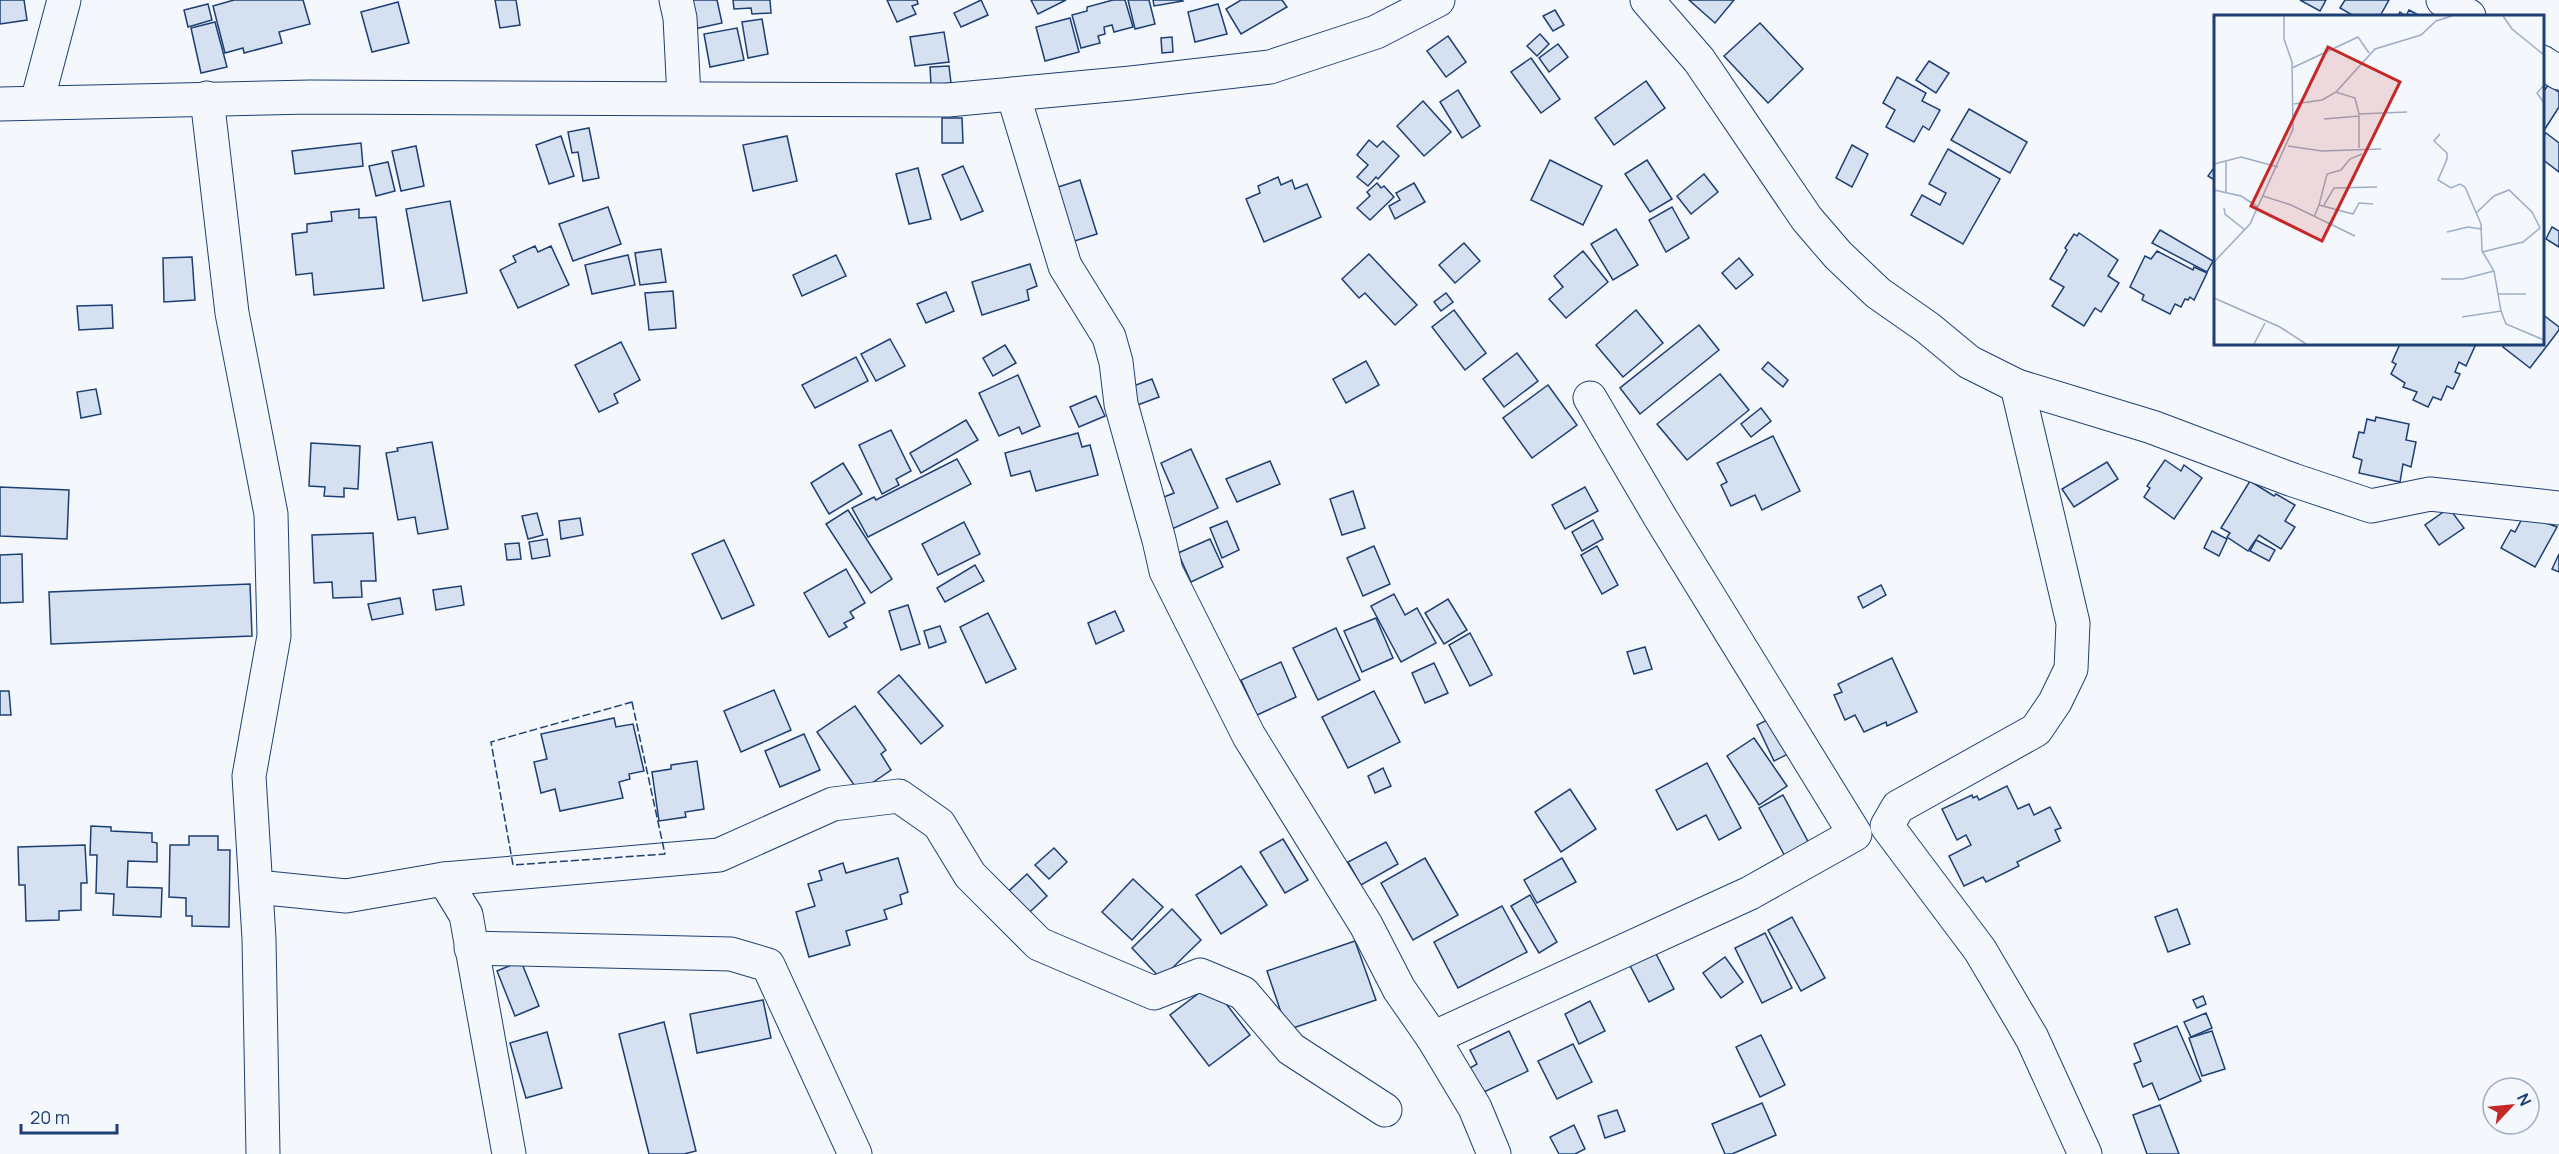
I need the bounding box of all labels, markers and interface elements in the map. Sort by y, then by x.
inset map [2214,15,2544,345]
north arrow [2481,1076,2541,1136]
text: N [2512,1089,2537,1109]
scale bar [21,1097,117,1135]
text: 20 m [30,1105,70,1129]

